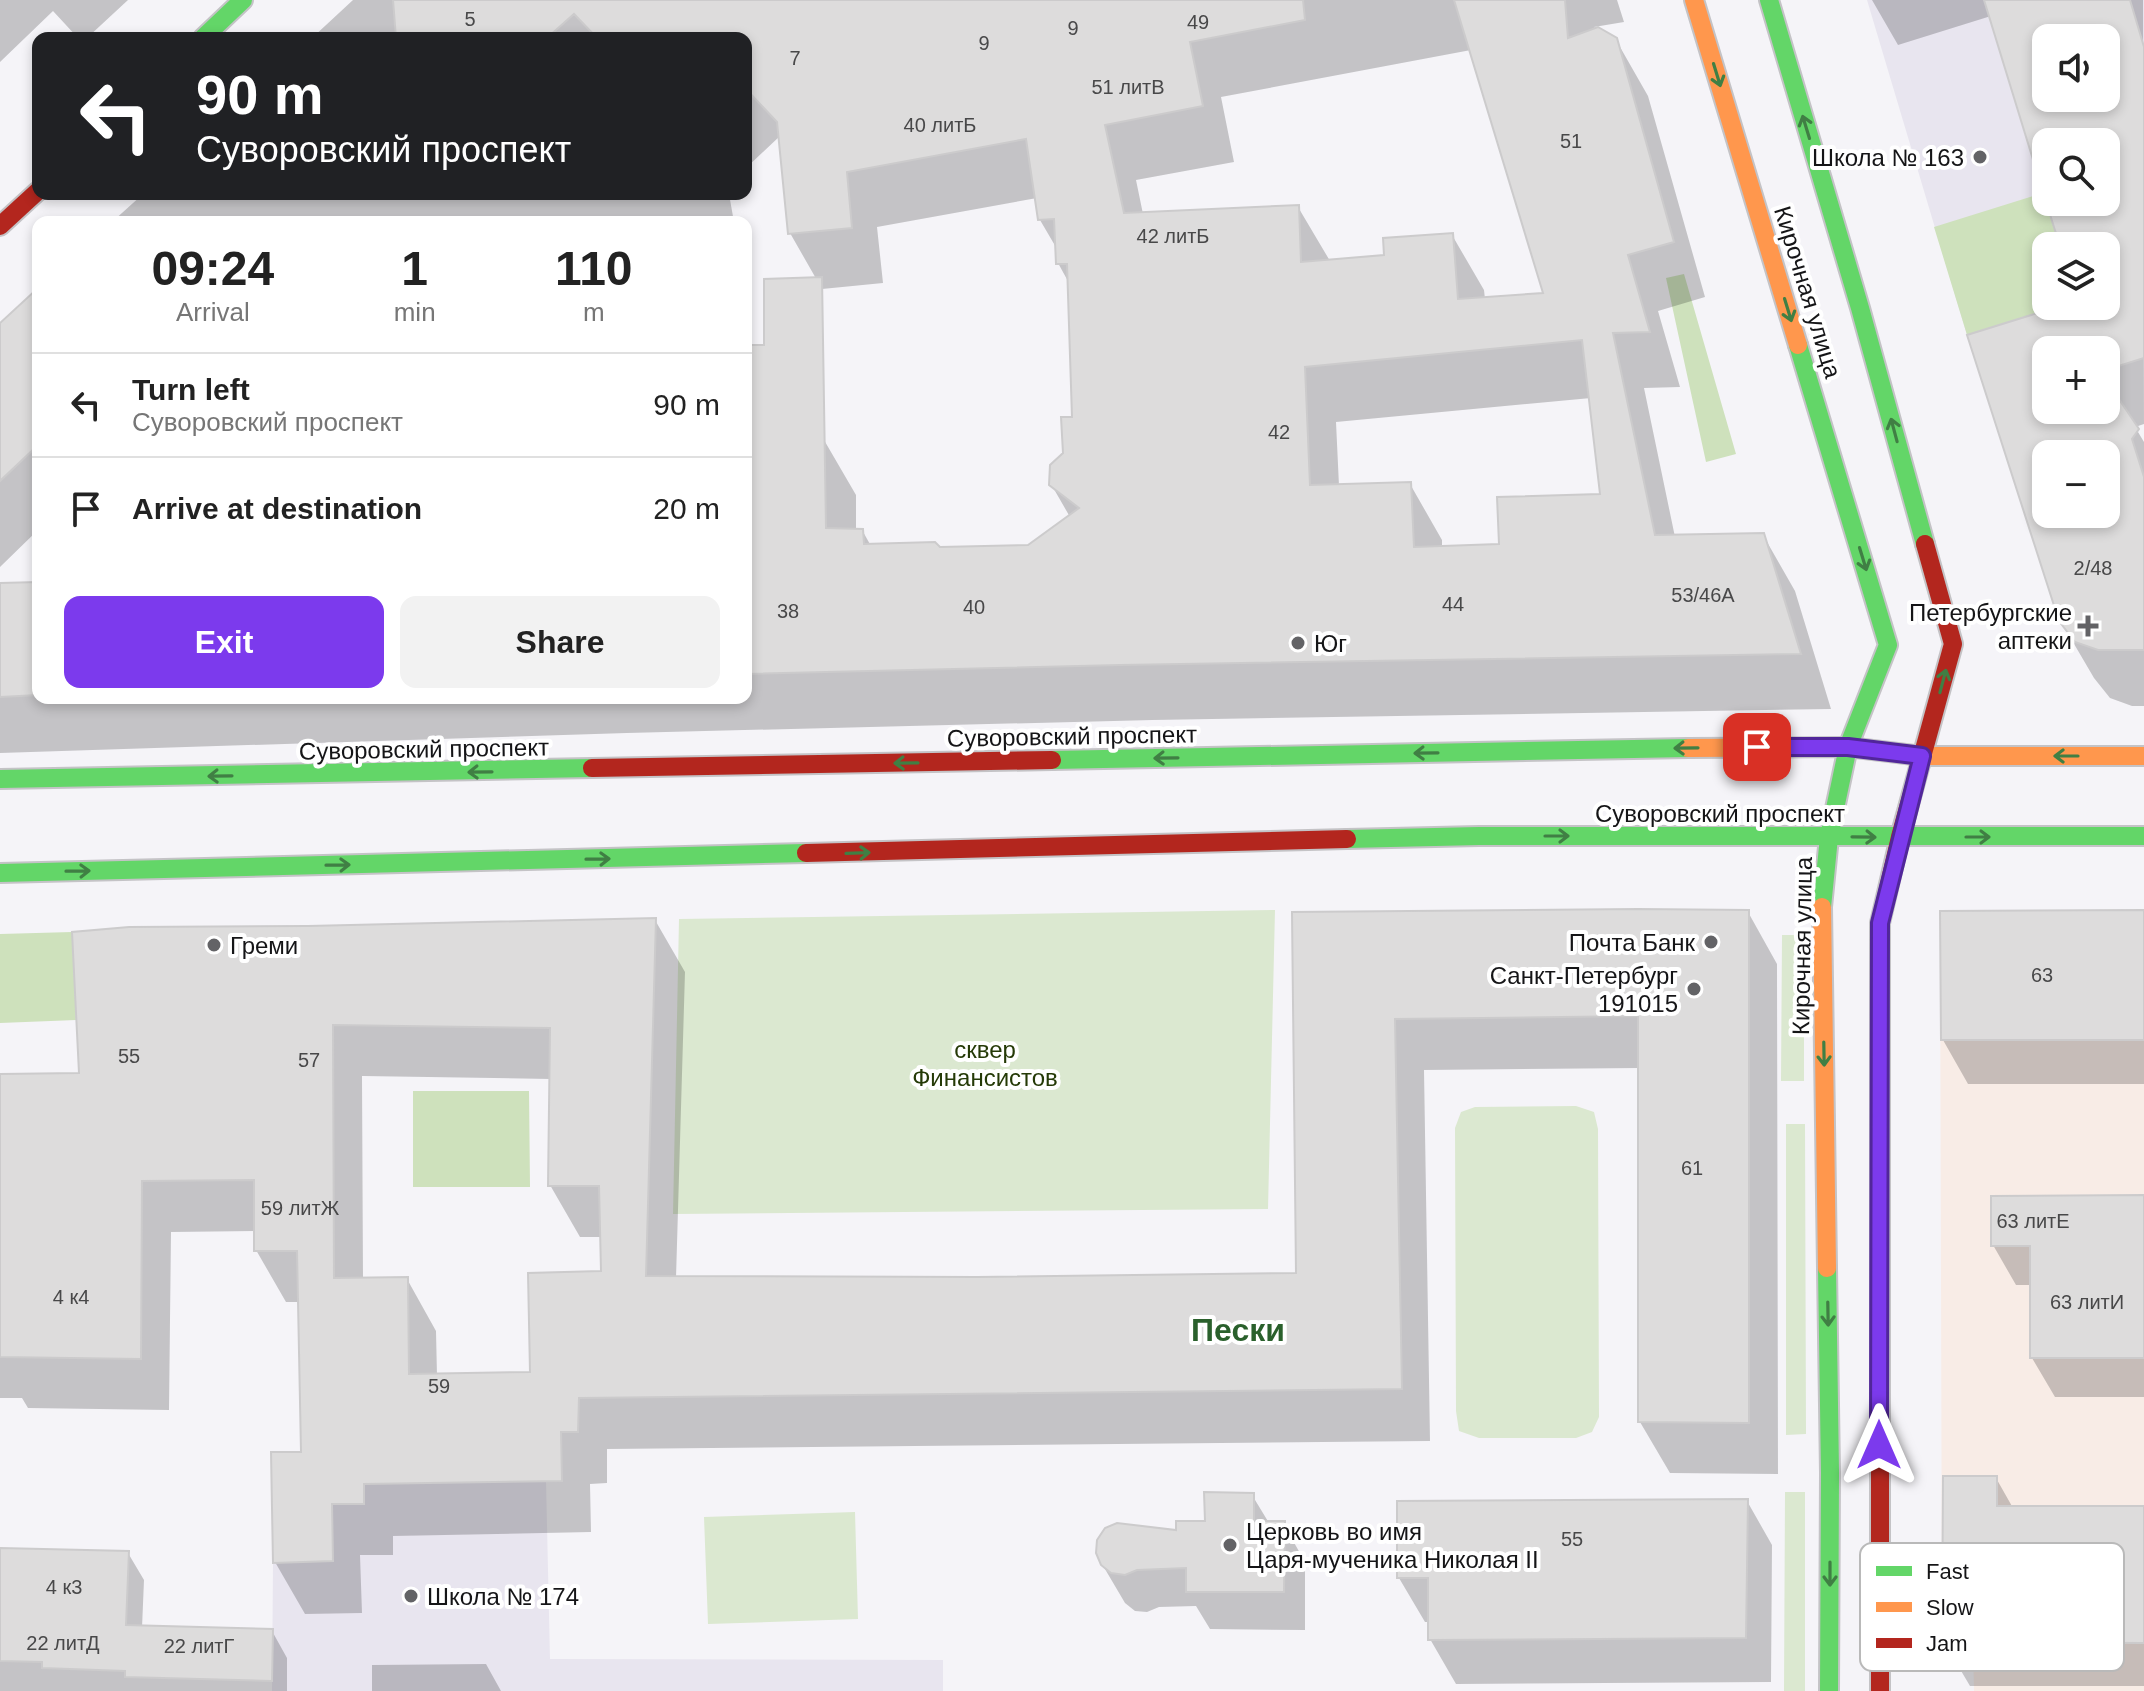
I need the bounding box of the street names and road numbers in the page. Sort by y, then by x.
street label: Кирочная улица [1769,203,1847,382]
street label: Суворовский проспект [947,720,1197,752]
street label: Суворовский проспект [299,733,549,765]
street label: Суворовский проспект [1595,800,1845,827]
street label: Кирочная улица [1787,856,1817,1035]

